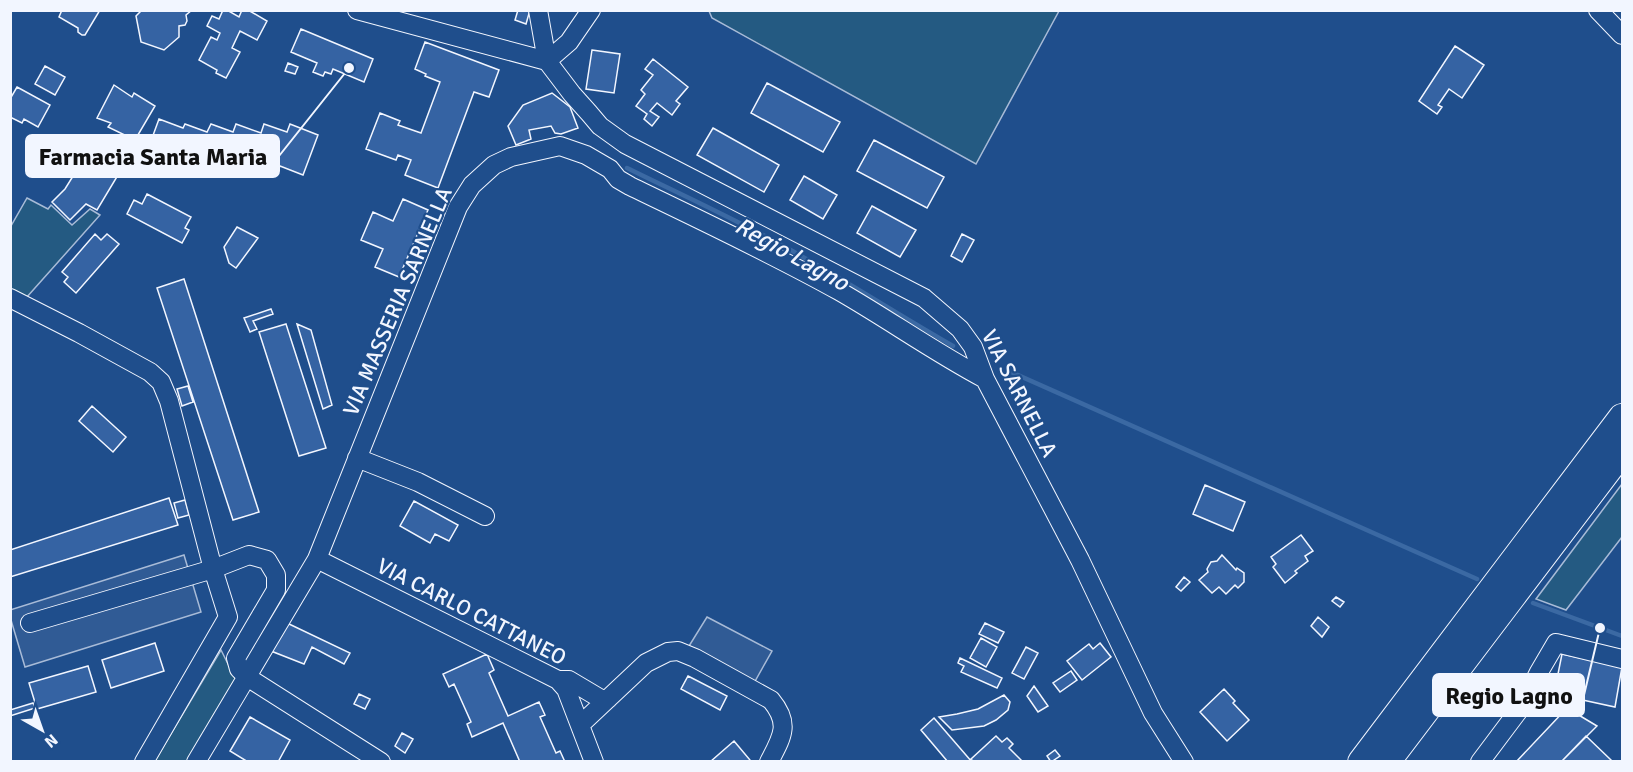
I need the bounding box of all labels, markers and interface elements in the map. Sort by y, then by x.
callout: Farmacia Santa Maria [26,135,279,177]
text: Farmacia Santa Maria [39,142,267,172]
street label: VIA MASSERIA SARNELLA [337,182,458,420]
water label: Regio Lagno [730,210,856,298]
street label: VIA SARNELLA [976,325,1064,462]
street label: VIA CARLO CATTANEO [372,552,571,671]
callout: Regio Lagno [1433,674,1584,716]
text: Regio Lagno [1445,681,1573,711]
north arrow [12,700,72,760]
text: N [40,729,62,752]

